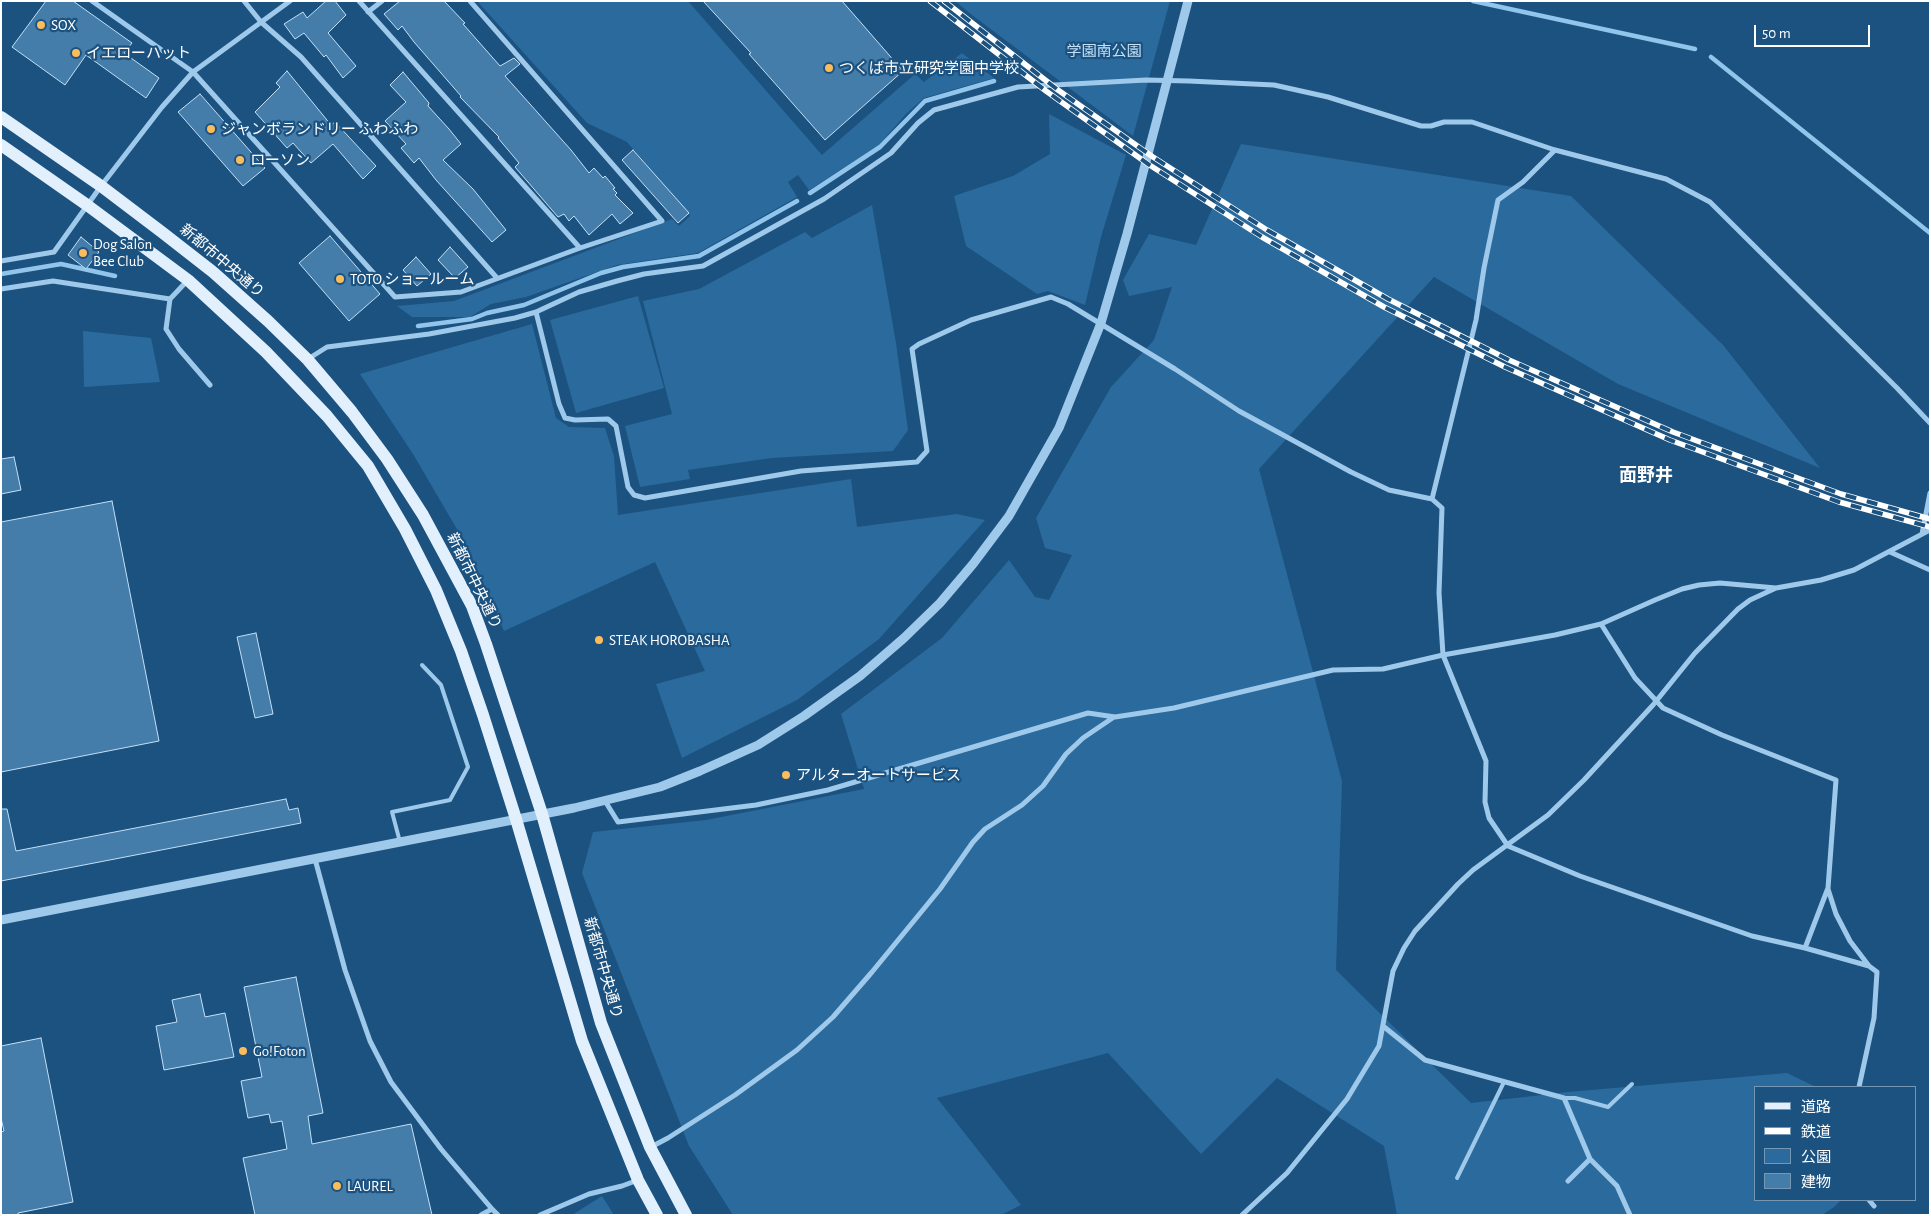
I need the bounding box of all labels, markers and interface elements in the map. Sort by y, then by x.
scale bar [1756,15,1872,47]
place label: SOX [51,16,76,34]
marker: SOX [35,19,47,31]
text: 50 m [1762,26,1791,41]
park label: 学園南公園 [1067,42,1141,60]
place label: イエローハット [86,44,191,62]
marker: イエローハット [70,47,82,59]
place label: つくば市立研究学園中学校 [839,59,1019,77]
marker: つくば市立研究学園中学校 [823,62,835,74]
place label: ジャンボランドリー ふわふわ [221,120,418,138]
marker: ジャンボランドリー ふわふわ [205,123,217,135]
place label: ローソン [250,151,310,169]
marker: ローソン [234,154,246,166]
street label: 新都市中央通り [176,220,268,302]
place label: Dog Salon Bee Club [93,235,152,270]
marker: Dog Salon Bee Club [77,247,89,259]
place label: TOTO ショールーム [350,270,474,288]
marker: TOTO ショールーム [334,273,346,285]
district label: 面野井 [1619,465,1673,487]
street label: 新都市中央通り [443,530,505,632]
place label: STEAK HOROBASHA [609,631,730,649]
marker: STEAK HOROBASHA [593,634,605,646]
place label: アルターオートサービス [796,766,961,784]
marker: アルターオートサービス [780,769,792,781]
street label: 新都市中央通り [580,915,626,1021]
place label: Go!Foton [253,1042,306,1060]
marker: Go!Foton [237,1045,249,1057]
legend [1754,1086,1916,1201]
text: 道路 [1801,1100,1831,1115]
text: 鉄道 [1801,1125,1831,1140]
text: 公園 [1801,1150,1831,1165]
text: 建物 [1801,1175,1831,1190]
place label: LAUREL [347,1177,393,1195]
marker: LAUREL [331,1180,343,1192]

